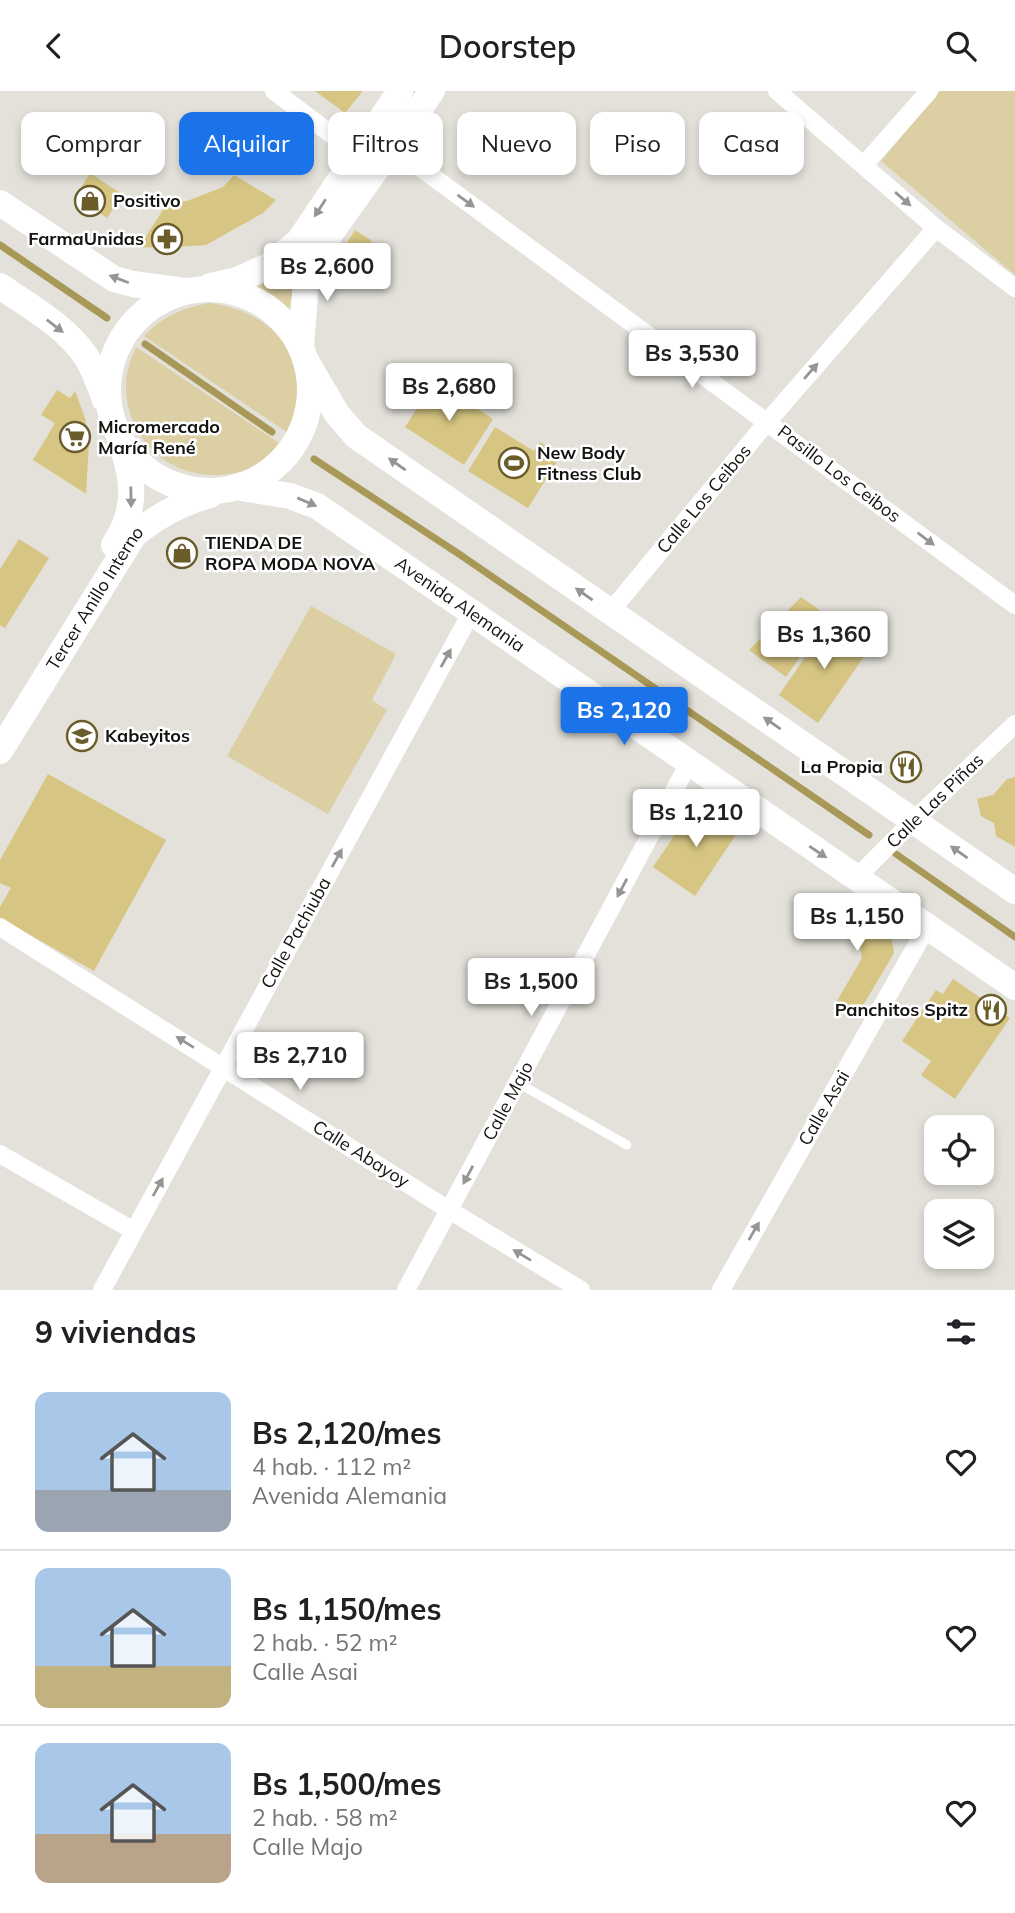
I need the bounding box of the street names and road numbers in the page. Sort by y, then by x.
street label: Pasillo Los Ceibos [773,420,905,527]
street label: Calle Los Ceibos [651,439,756,558]
street label: Tercer Anillo Interno [41,520,148,674]
street label: Avenida Alemania [391,551,530,657]
street label: Calle Las Piñas [881,748,988,853]
street label: Calle Pachiuba [256,873,336,992]
street label: Calle Majo [477,1057,538,1144]
street label: Calle Asai [793,1066,854,1149]
street label: Calle Abayoy [309,1115,414,1193]

